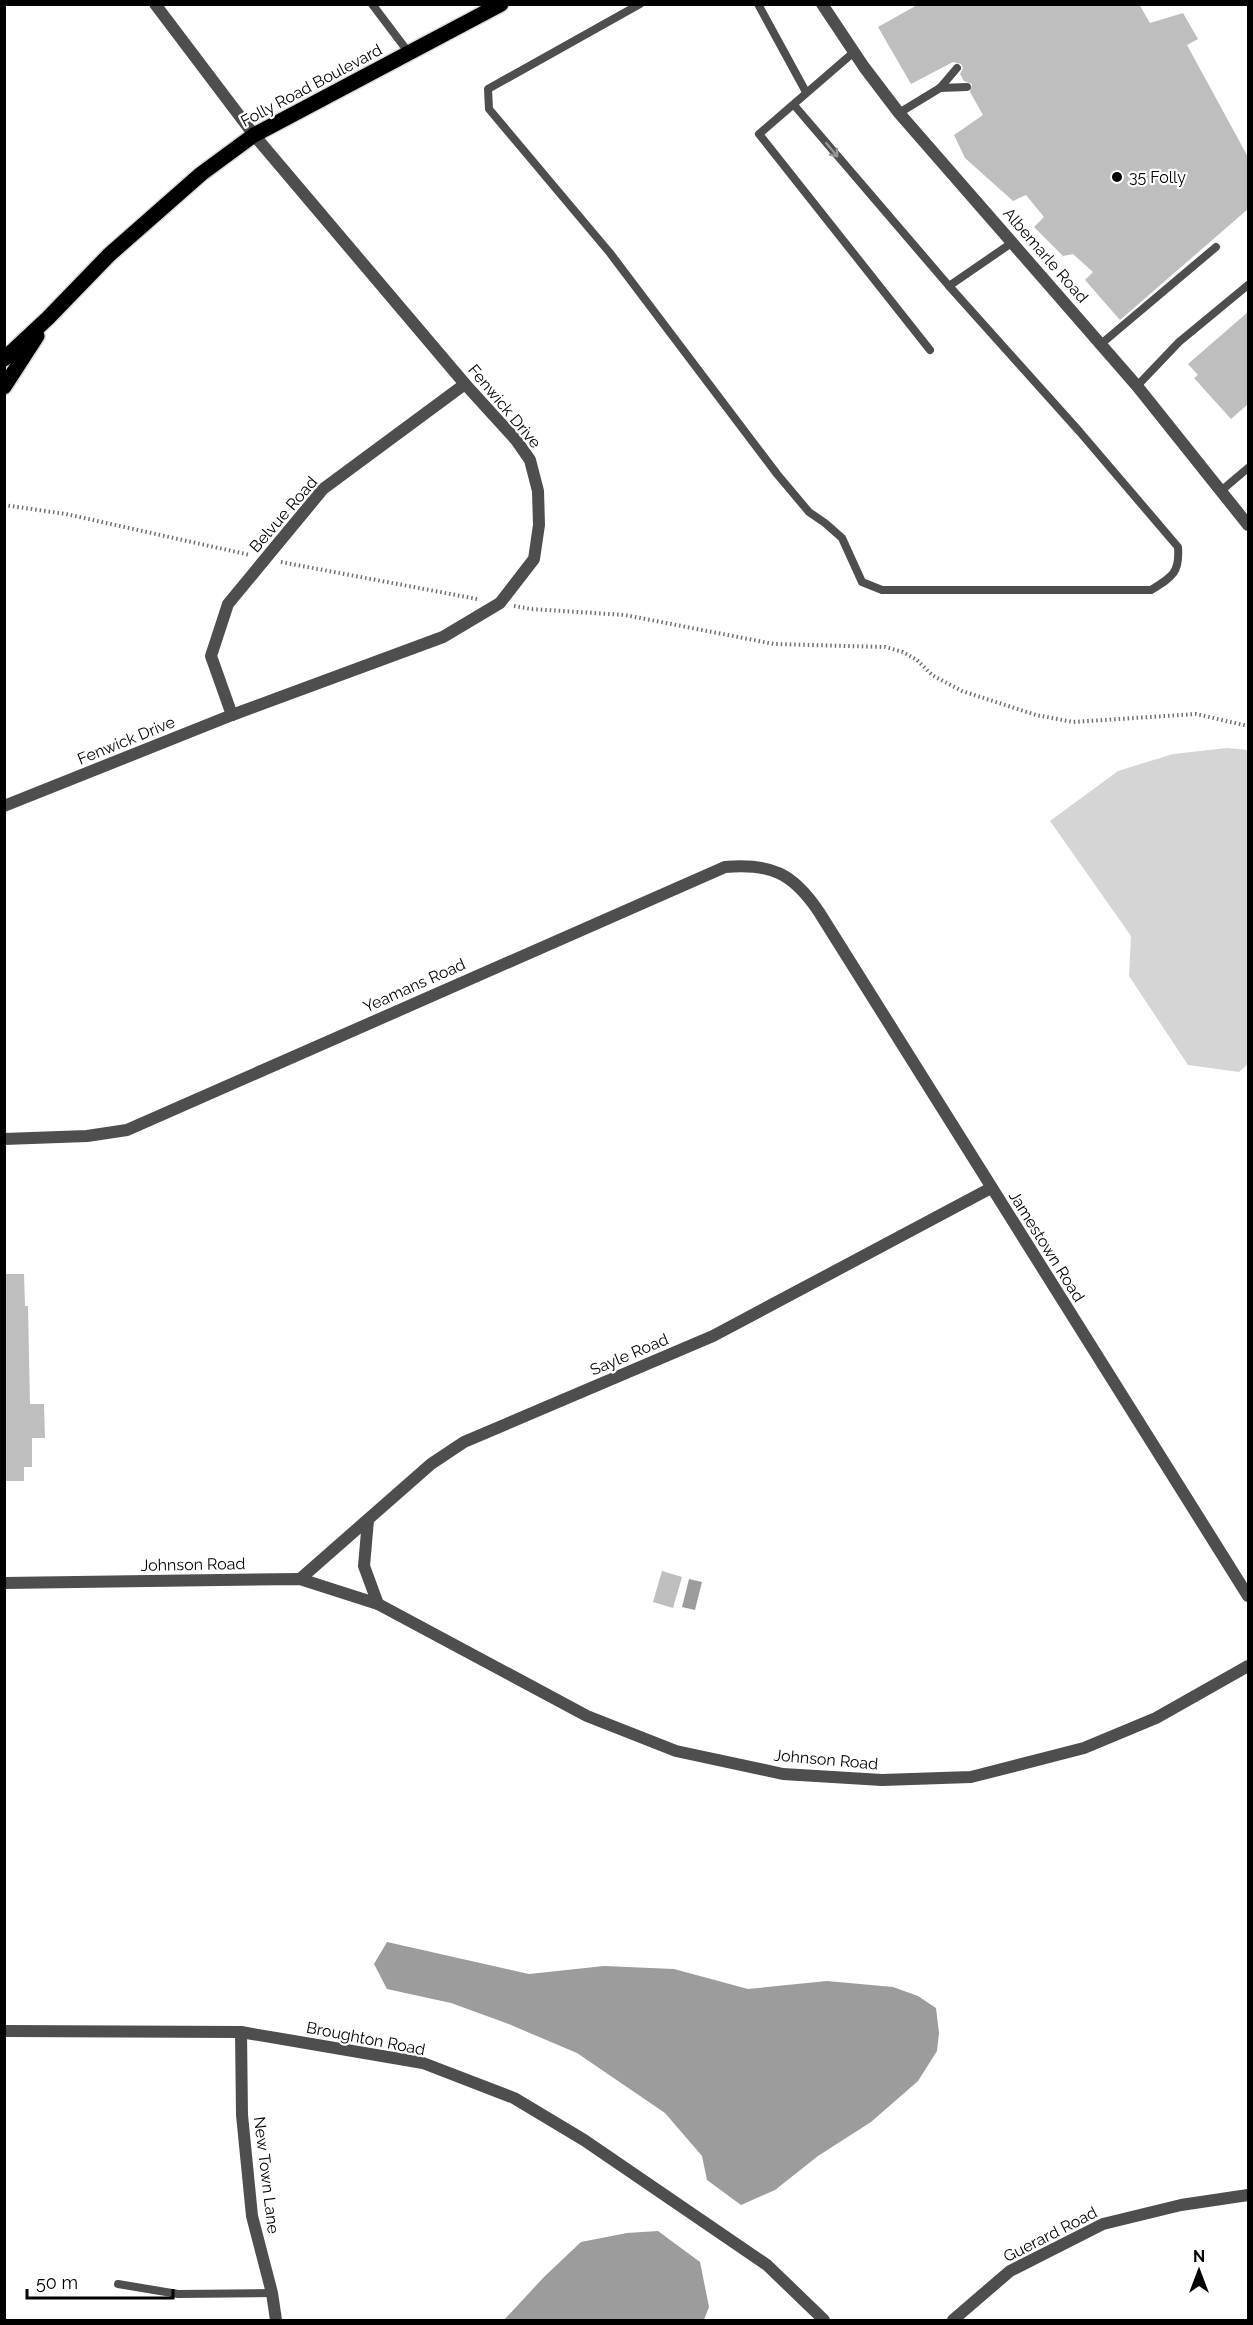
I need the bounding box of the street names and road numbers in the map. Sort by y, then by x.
street label: Folly Road Boulevard [237,40,385,131]
street label: Albemarle Road [999,204,1092,307]
street label: Fenwick Drive [464,361,545,452]
street label: Belvue Road [245,473,321,556]
street label: Fenwick Drive [75,712,178,769]
street label: Yeamans Road [360,954,468,1017]
street label: Jamestown Road [1005,1187,1088,1305]
street label: Sayle Road [587,1329,671,1379]
street label: Johnson Road [140,1554,246,1575]
street label: Johnson Road [773,1745,879,1774]
street label: Broughton Road [305,2018,427,2059]
street label: New Town Lane [250,2115,283,2235]
street label: Guerard Road [1000,2203,1100,2266]

